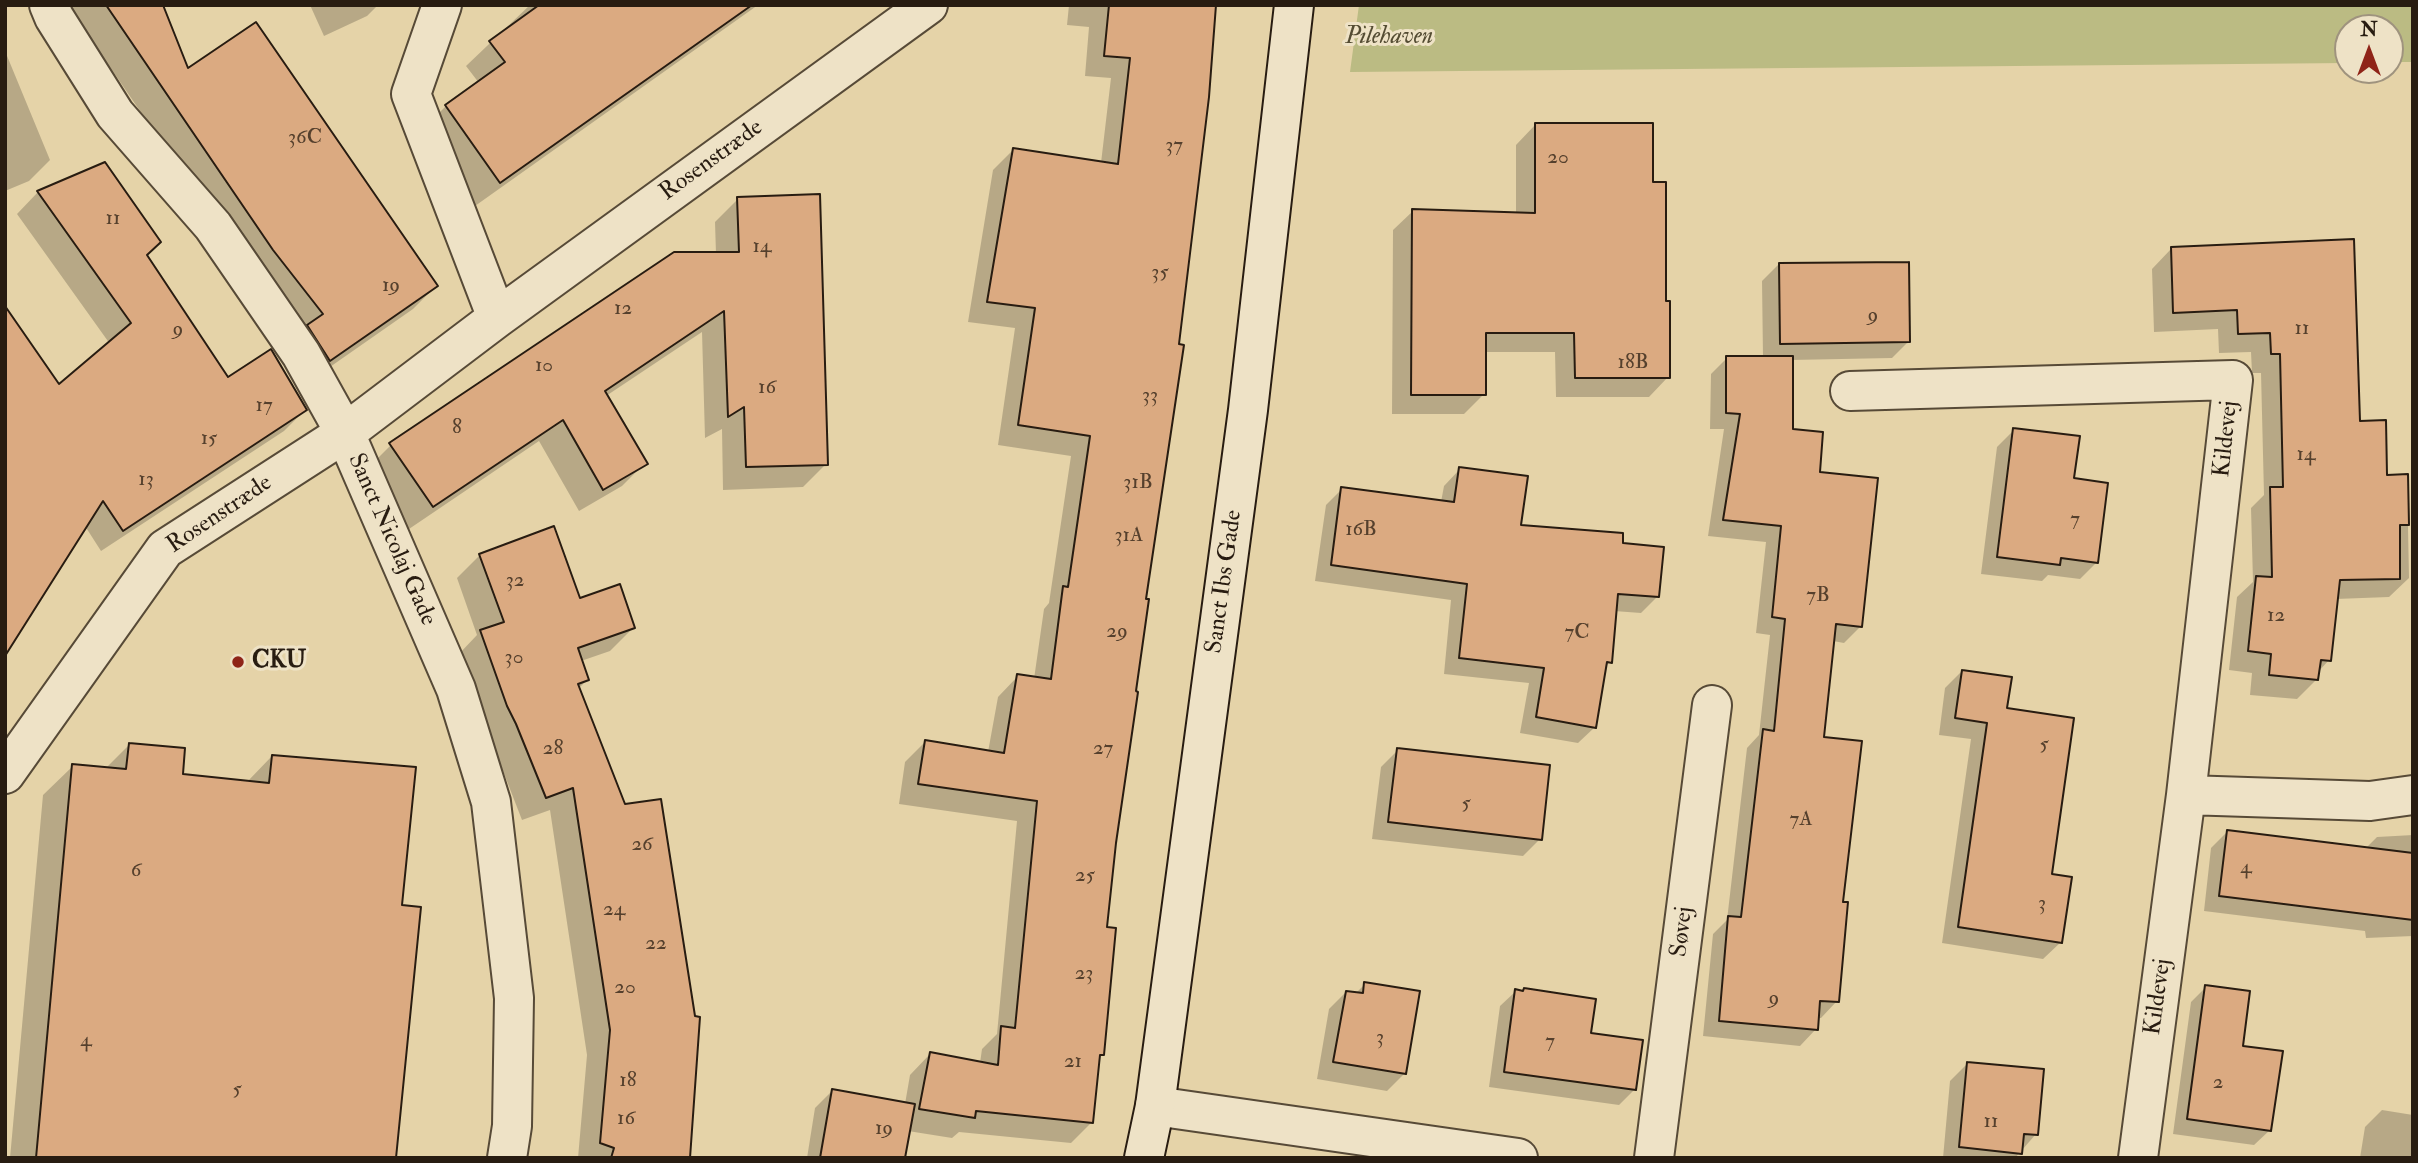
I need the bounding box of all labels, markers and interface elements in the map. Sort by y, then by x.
north arrow [2334,14,2404,84]
text: N [2360,18,2378,42]
park label: Pilehaven [1345,24,1433,52]
street label: Rosenstræde [655,114,769,208]
house number: 36C [288,125,322,151]
house number: 37 [1165,133,1183,159]
house number: 20 [1547,145,1569,171]
house number: 11 [106,206,120,232]
house number: 14 [753,234,771,260]
house number: 35 [1151,260,1169,286]
house number: 19 [382,273,400,299]
house number: 12 [614,296,632,322]
house number: 9 [1868,303,1878,329]
house number: 11 [2295,316,2309,342]
house number: 9 [173,317,183,343]
house number: 18B [1617,350,1649,376]
house number: 10 [535,353,553,379]
house number: 16 [758,375,776,401]
house number: 33 [1142,383,1158,409]
house number: 17 [255,393,273,419]
street label: Kildevej [2209,399,2245,479]
house number: 8 [452,415,462,441]
house number: 15 [201,426,217,452]
house number: 14 [2297,442,2315,468]
street label: Sanct Nicolaj Gade [340,450,442,630]
house number: 13 [138,467,154,493]
street label: Rosenstræde [162,469,278,561]
house number: 31B [1123,470,1153,496]
house number: 7 [2070,507,2080,533]
street label: Sanct Ibs Gade [1201,508,1249,656]
house number: 16B [1345,517,1377,543]
house number: 31A [1115,523,1143,549]
house number: 32 [506,568,524,594]
house number: 7B [1806,583,1830,609]
house number: 12 [2267,603,2285,629]
house number: 29 [1106,619,1128,645]
house number: 7C [1564,620,1590,646]
house number: 30 [505,645,523,671]
place label: CKU [252,648,306,676]
marker: CKU [230,654,246,670]
house number: 5 [2039,732,2049,758]
house number: 28 [543,736,563,762]
house number: 27 [1093,736,1113,762]
house number: 5 [1461,791,1471,817]
house number: 7A [1790,807,1812,833]
house number: 26 [631,832,653,858]
house number: 4 [2240,855,2252,881]
house number: 6 [131,858,141,884]
house number: 25 [1075,863,1095,889]
house number: 3 [2038,891,2046,917]
house number: 24 [603,897,625,923]
street label: Søvej [1666,905,1700,959]
house number: 22 [645,931,667,957]
street label: Kildevej [2139,957,2179,1037]
house number: 23 [1075,961,1093,987]
house number: 20 [614,975,636,1001]
house number: 9 [1769,986,1779,1012]
house number: 3 [1376,1025,1384,1051]
house number: 4 [80,1028,92,1054]
house number: 7 [1545,1029,1555,1055]
house number: 21 [1064,1049,1082,1075]
house number: 18 [619,1068,637,1094]
house number: 2 [2213,1070,2223,1096]
house number: 5 [232,1077,242,1103]
house number: 16 [617,1106,635,1132]
house number: 11 [1984,1109,1998,1135]
house number: 19 [875,1116,893,1142]

